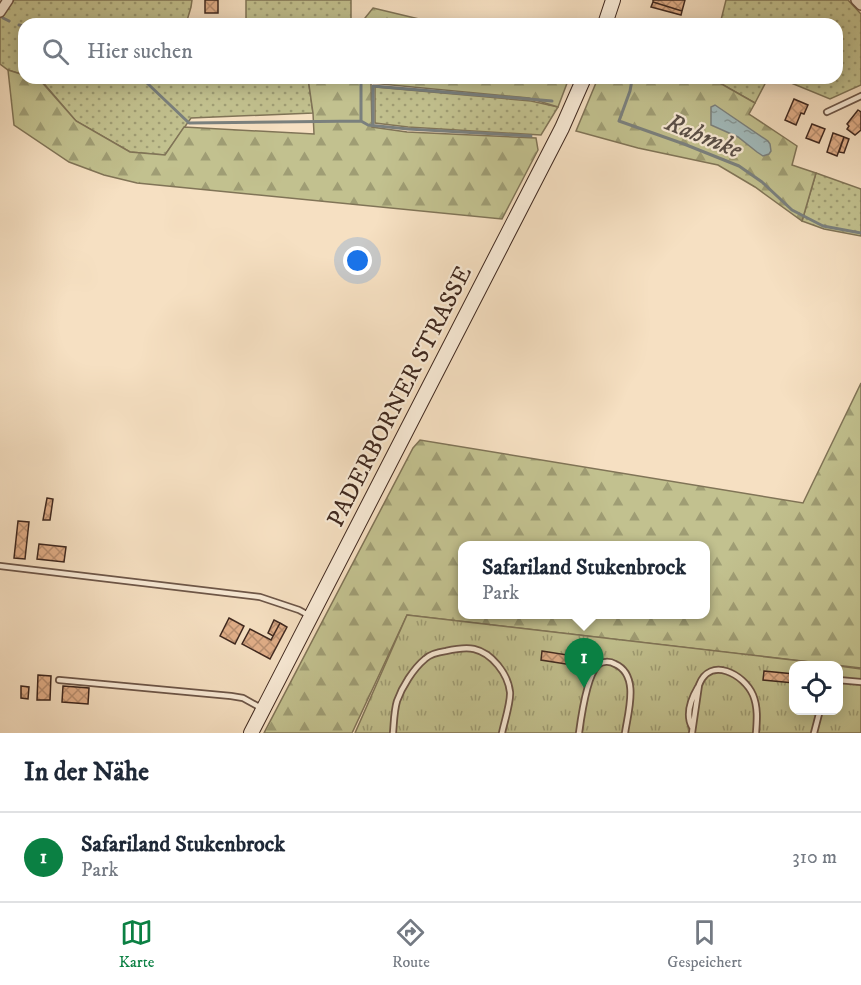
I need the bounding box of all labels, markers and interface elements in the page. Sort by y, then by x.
search box [18,18,843,84]
icon: search [39,35,72,68]
text: Hier suchen [87,38,193,65]
water label: Rahmke [659,106,748,167]
your location [343,246,372,275]
street label: PADERBORNER STRASSE [321,261,479,532]
popup [458,541,710,619]
text: Safariland Stukenbrock [482,554,686,581]
text: Park [482,581,519,606]
pin: 1 [564,638,604,688]
map controls [789,661,843,715]
button: locate [789,661,843,715]
text: In der Nähe [24,756,149,789]
text: Safariland Stukenbrock [81,831,285,858]
text: 1 [40,845,47,870]
text: 310 m [792,845,837,870]
text: Park [81,858,118,883]
tab: Karte [119,916,155,972]
tab: Route [392,916,430,972]
tab: Gespeichert [667,916,742,972]

